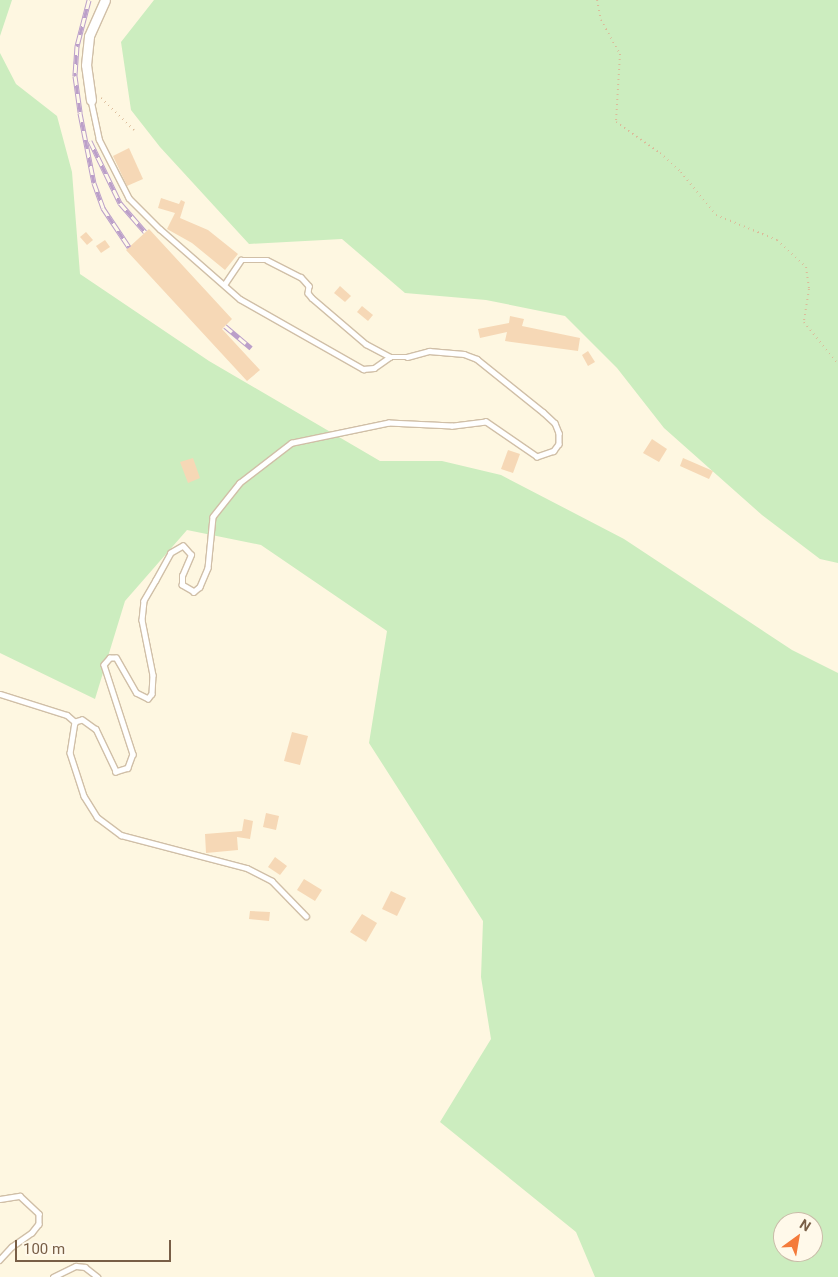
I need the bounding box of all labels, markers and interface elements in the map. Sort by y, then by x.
north arrow [773,1212,823,1262]
text: N [797,1216,814,1235]
scale bar [18,1230,174,1262]
text: 100 m [23,1240,65,1258]

